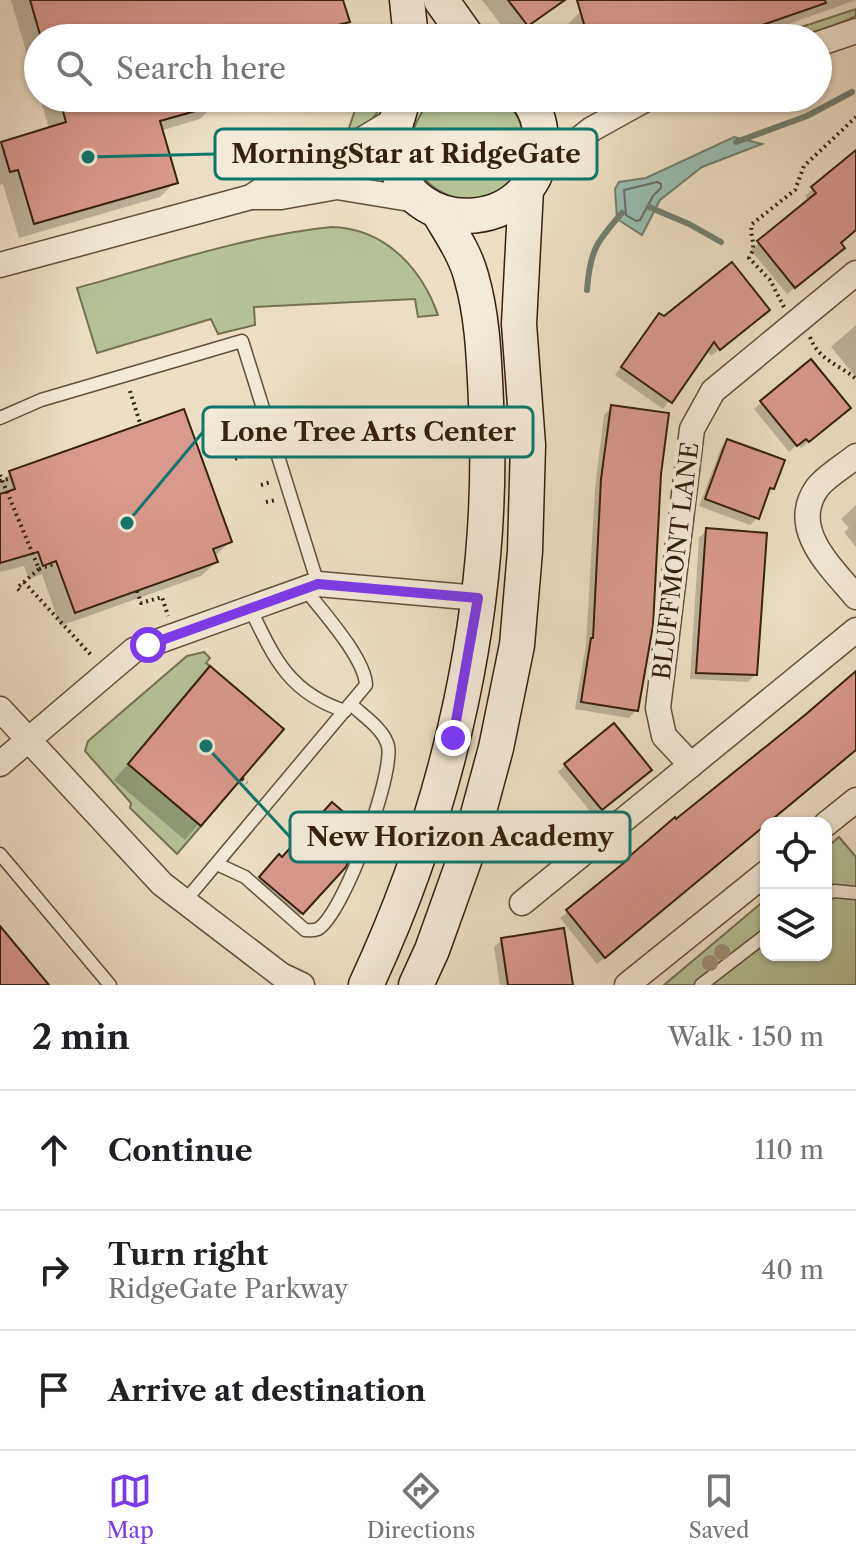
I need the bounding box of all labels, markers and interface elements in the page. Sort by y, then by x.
search box [24,24,832,112]
icon: search [52,46,96,90]
text: Search here [116,50,286,87]
callout: MorningStar at RidgeGate [215,129,597,179]
text: MorningStar at RidgeGate [231,138,581,170]
callout: Lone Tree Arts Center [203,407,533,457]
text: Lone Tree Arts Center [220,416,516,448]
street label: BLUFFMONT LANE [647,441,704,681]
route start [130,627,166,663]
route end [435,720,471,756]
callout: New Horizon Academy [290,812,630,862]
map controls [760,817,832,961]
button: locate [760,817,832,889]
text: New Horizon Academy [306,821,615,853]
button: layers [760,889,832,961]
text: 2 min [32,1016,130,1058]
text: Walk · 150 m [668,1021,824,1053]
icon: ahead [32,1128,76,1172]
text: Continue [108,1132,253,1169]
text: 110 m [755,1134,824,1166]
text: Turn right [108,1236,268,1273]
icon: right [32,1248,76,1292]
text: 40 m [761,1254,824,1286]
text: RidgeGate Parkway [108,1273,348,1305]
icon: arrive [32,1368,76,1412]
text: Arrive at destination [108,1372,426,1409]
tab: Map [106,1469,154,1544]
tab: Directions [367,1469,475,1544]
tab: Saved [688,1469,749,1544]

